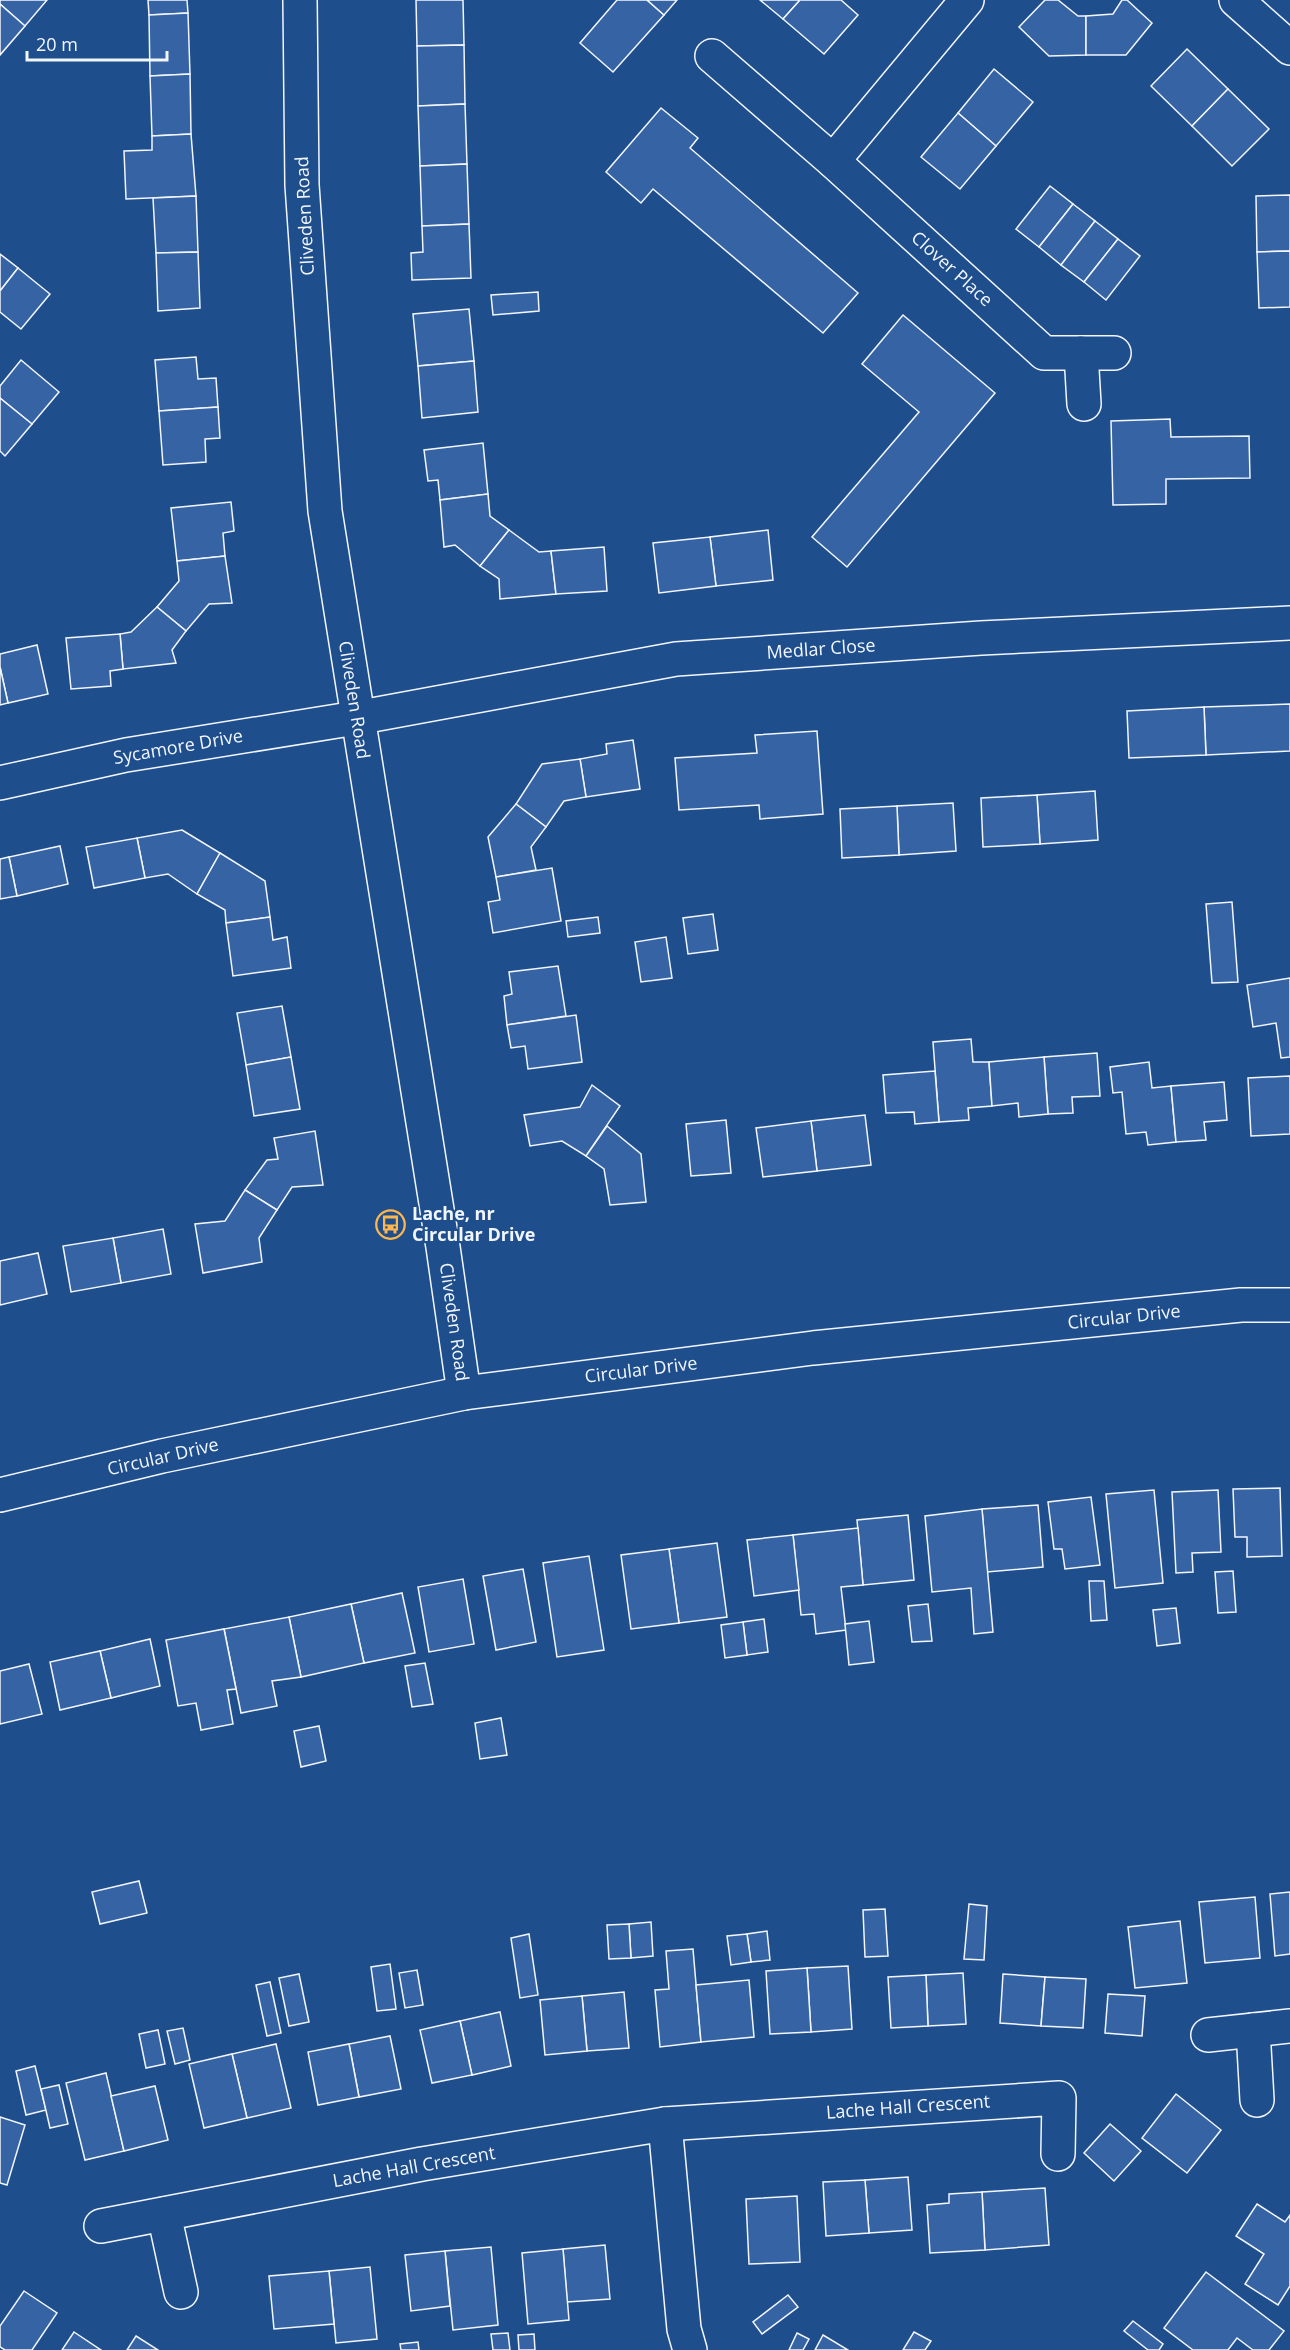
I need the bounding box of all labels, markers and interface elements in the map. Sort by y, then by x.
scale bar [27,24,166,62]
text: 20 m [36,32,78,56]
street label: Cliveden Road [289,156,319,276]
street label: Clover Place [907,225,999,311]
street label: Medlar Close [766,632,876,664]
street label: Cliveden Road [334,639,376,761]
street label: Sycamore Drive [111,723,245,769]
place label: Lache, nr Circular Drive [412,1201,535,1246]
bus stop icon: Lache, nr Circular Drive [375,1208,407,1240]
street label: Cliveden Road [435,1261,475,1383]
street label: Circular Drive [1066,1298,1182,1334]
street label: Circular Drive [583,1350,699,1388]
street label: Circular Drive [105,1432,221,1480]
street label: Lache Hall Crescent [825,2088,991,2124]
street label: Lache Hall Crescent [331,2140,497,2192]

